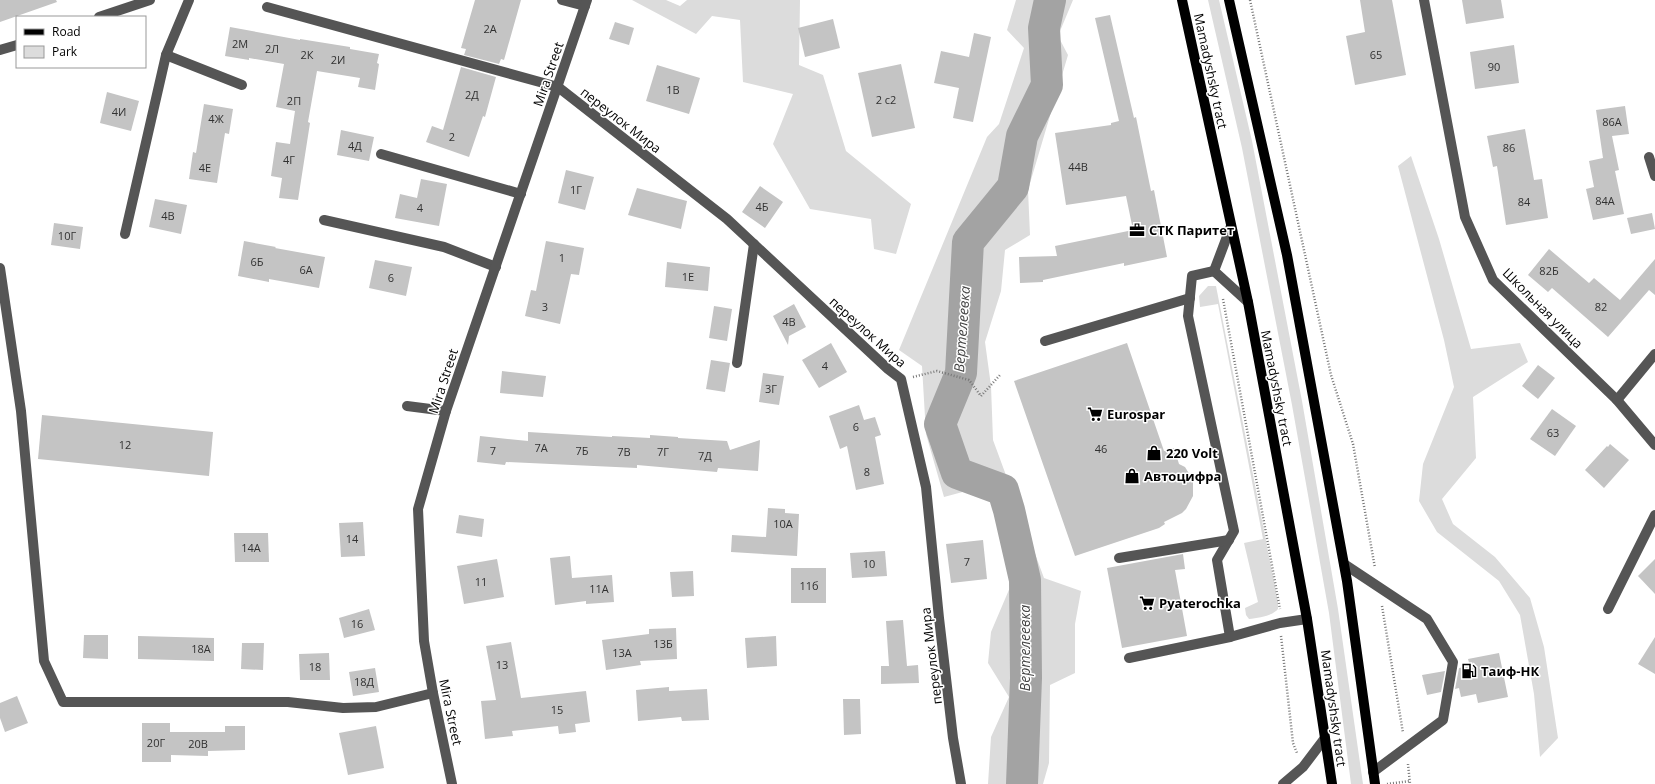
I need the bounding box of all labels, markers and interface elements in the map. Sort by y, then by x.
street label: Mamadyshsky tract [1190,12,1232,131]
legend [16,16,146,68]
house number: 2А [483,21,497,36]
text: Road [52,23,81,40]
house number: 2М [232,36,248,51]
street label: Mira Street [529,39,568,109]
house number: 2Л [265,41,279,56]
text: Park [52,43,78,60]
house number: 2К [301,47,314,62]
house number: 65 [1370,47,1382,62]
house number: 2И [331,52,345,67]
house number: 90 [1488,59,1500,74]
house number: 1В [666,82,680,97]
street label: переулок Мира [577,83,665,157]
house number: 2Д [465,87,479,102]
house number: 2 с2 [876,92,896,107]
house number: 2П [287,93,301,108]
house number: 4И [112,104,126,119]
house number: 4Ж [208,111,225,126]
house number: 86А [1602,114,1622,129]
house number: 2 [449,129,455,144]
house number: 4Д [348,138,362,153]
house number: 86 [1503,140,1515,155]
house number: 4Г [283,152,295,167]
house number: 44В [1068,159,1088,174]
house number: 4Е [199,160,211,175]
house number: 1Г [570,182,582,197]
house number: 84А [1595,193,1615,208]
house number: 84 [1518,194,1531,209]
house number: 4Б [755,199,769,214]
house number: 4 [417,200,424,215]
house number: 4В [161,208,175,223]
office icon: СТК Паритет [1128,221,1146,239]
place label: СТК Паритет [1149,221,1234,239]
house number: 10Г [58,228,76,243]
house number: 1 [559,250,565,265]
house number: 6Б [250,254,264,269]
house number: 6А [299,262,313,277]
house number: 82Б [1539,263,1559,278]
street label: Школьная улица [1499,264,1587,352]
house number: 1Е [682,269,694,284]
house number: 6 [388,270,394,285]
water label: Вертелеевка [949,285,974,373]
street label: переулок Мира [826,293,910,371]
house number: 3 [542,299,548,314]
house number: 82 [1595,299,1607,314]
house number: 4В [782,314,796,329]
street label: Mamadyshsky tract [1257,328,1297,448]
street label: Mira Street [424,346,462,416]
house number: 4 [822,358,829,373]
house number: 3Г [765,381,777,396]
supermarket icon: Eurospar [1086,405,1104,423]
place label: Eurospar [1107,405,1165,423]
house number: 6 [853,419,859,434]
house number: 63 [1547,425,1559,440]
house number: 12 [119,437,131,452]
house number: 7А [534,440,548,455]
house number: 46 [1095,441,1107,456]
house number: 7 [490,443,496,458]
house number: 7Б [575,443,589,458]
house number: 7В [617,444,631,459]
house number: 7Г [657,444,669,459]
shop icon: 220 Volt [1145,444,1163,462]
place label: 220 Volt [1166,444,1218,462]
house number: 7Д [698,448,712,463]
house number: 8 [864,464,870,479]
shop icon: Автоцифра [1123,467,1141,485]
place label: Автоцифра [1144,467,1221,485]
house number: 10А [773,516,793,531]
house number: 14 [346,531,359,546]
house number: 14А [241,540,261,555]
house number: 7 [964,554,970,569]
house number: 10 [863,556,875,571]
house number: 11 [475,574,487,589]
house number: 11б [799,578,819,593]
house number: 11А [589,581,609,596]
supermarket icon: Pyaterochka [1138,594,1156,612]
place label: Pyaterochka [1159,594,1241,612]
water label: Вертелеевка [1015,605,1034,691]
street label: переулок Мира [916,606,946,706]
house number: 16 [351,616,363,631]
house number: 13Б [653,636,673,651]
house number: 18А [191,641,211,656]
house number: 13А [612,645,632,660]
street label: Mamadyshsky tract [1317,648,1351,768]
house number: 13 [496,657,508,672]
house number: 18 [309,659,321,674]
fuel station icon: Таиф-НК [1460,662,1478,680]
place label: Таиф-НК [1481,662,1539,680]
house number: 18Д [354,674,375,689]
street label: Mira Street [435,677,467,747]
house number: 15 [551,702,563,717]
house number: 20Г [147,735,165,750]
house number: 20В [188,736,208,751]

